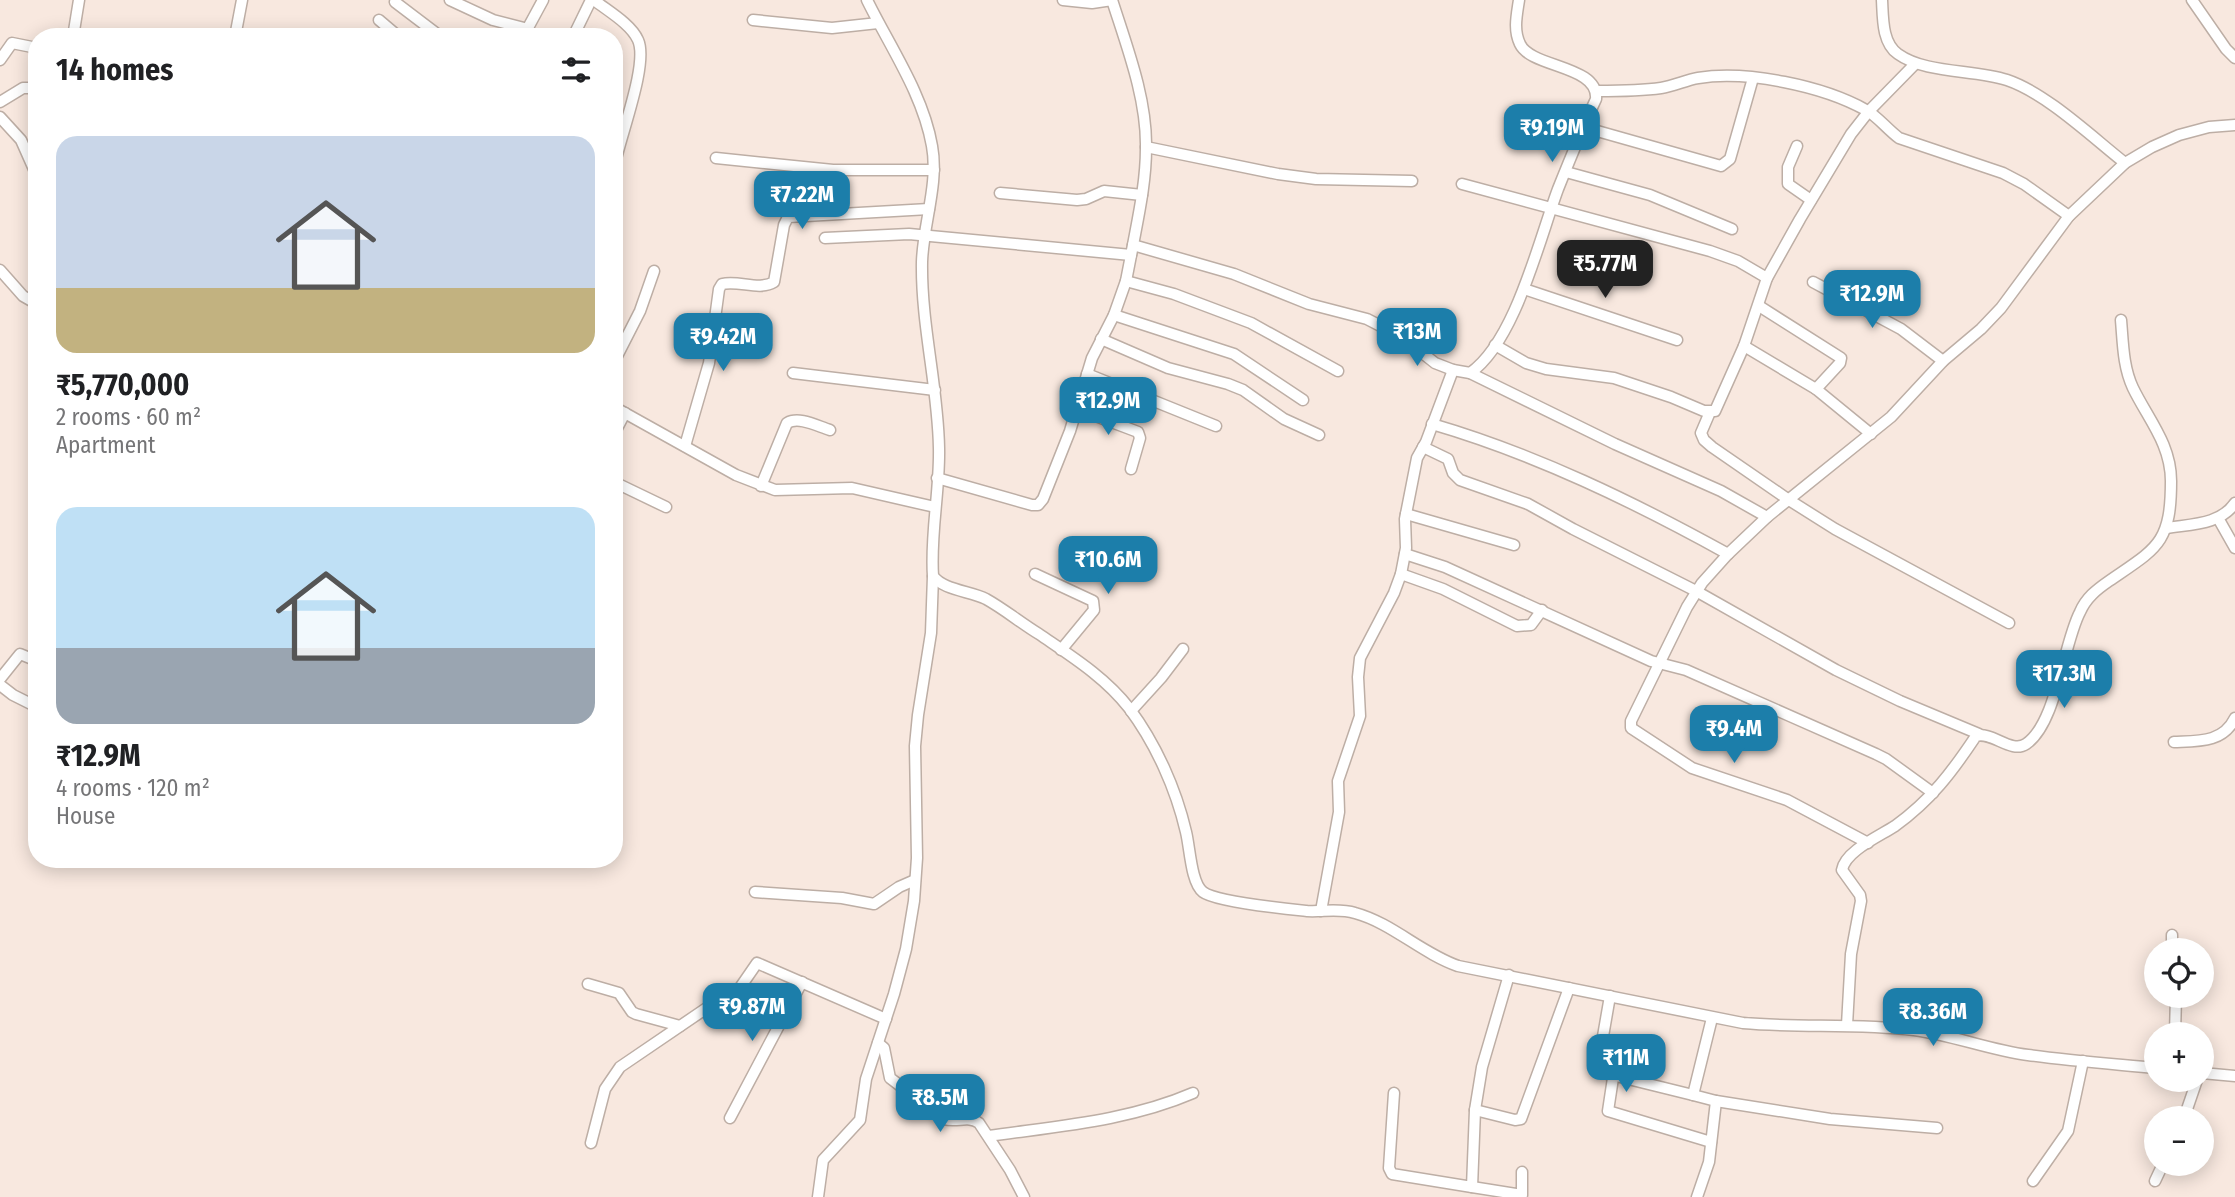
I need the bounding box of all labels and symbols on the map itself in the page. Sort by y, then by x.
pin: ₹9.19M [1495,104,1609,164]
pin: ₹7.22M [745,172,859,231]
pin: ₹5.77M [1548,240,1662,300]
pin: ₹12.9M [1815,270,1929,330]
pin: ₹13M [1376,308,1458,368]
pin: ₹9.42M [666,314,780,373]
pin: ₹12.9M [1051,378,1165,437]
pin: ₹10.6M [1051,536,1165,596]
pin: ₹17.3M [2007,650,2121,710]
pin: ₹9.4M [1685,706,1783,765]
pin: ₹9.87M [695,984,809,1043]
pin: ₹8.36M [1876,988,1990,1048]
pin: ₹11M [1585,1034,1667,1094]
pin: ₹8.5M [891,1074,989,1134]

